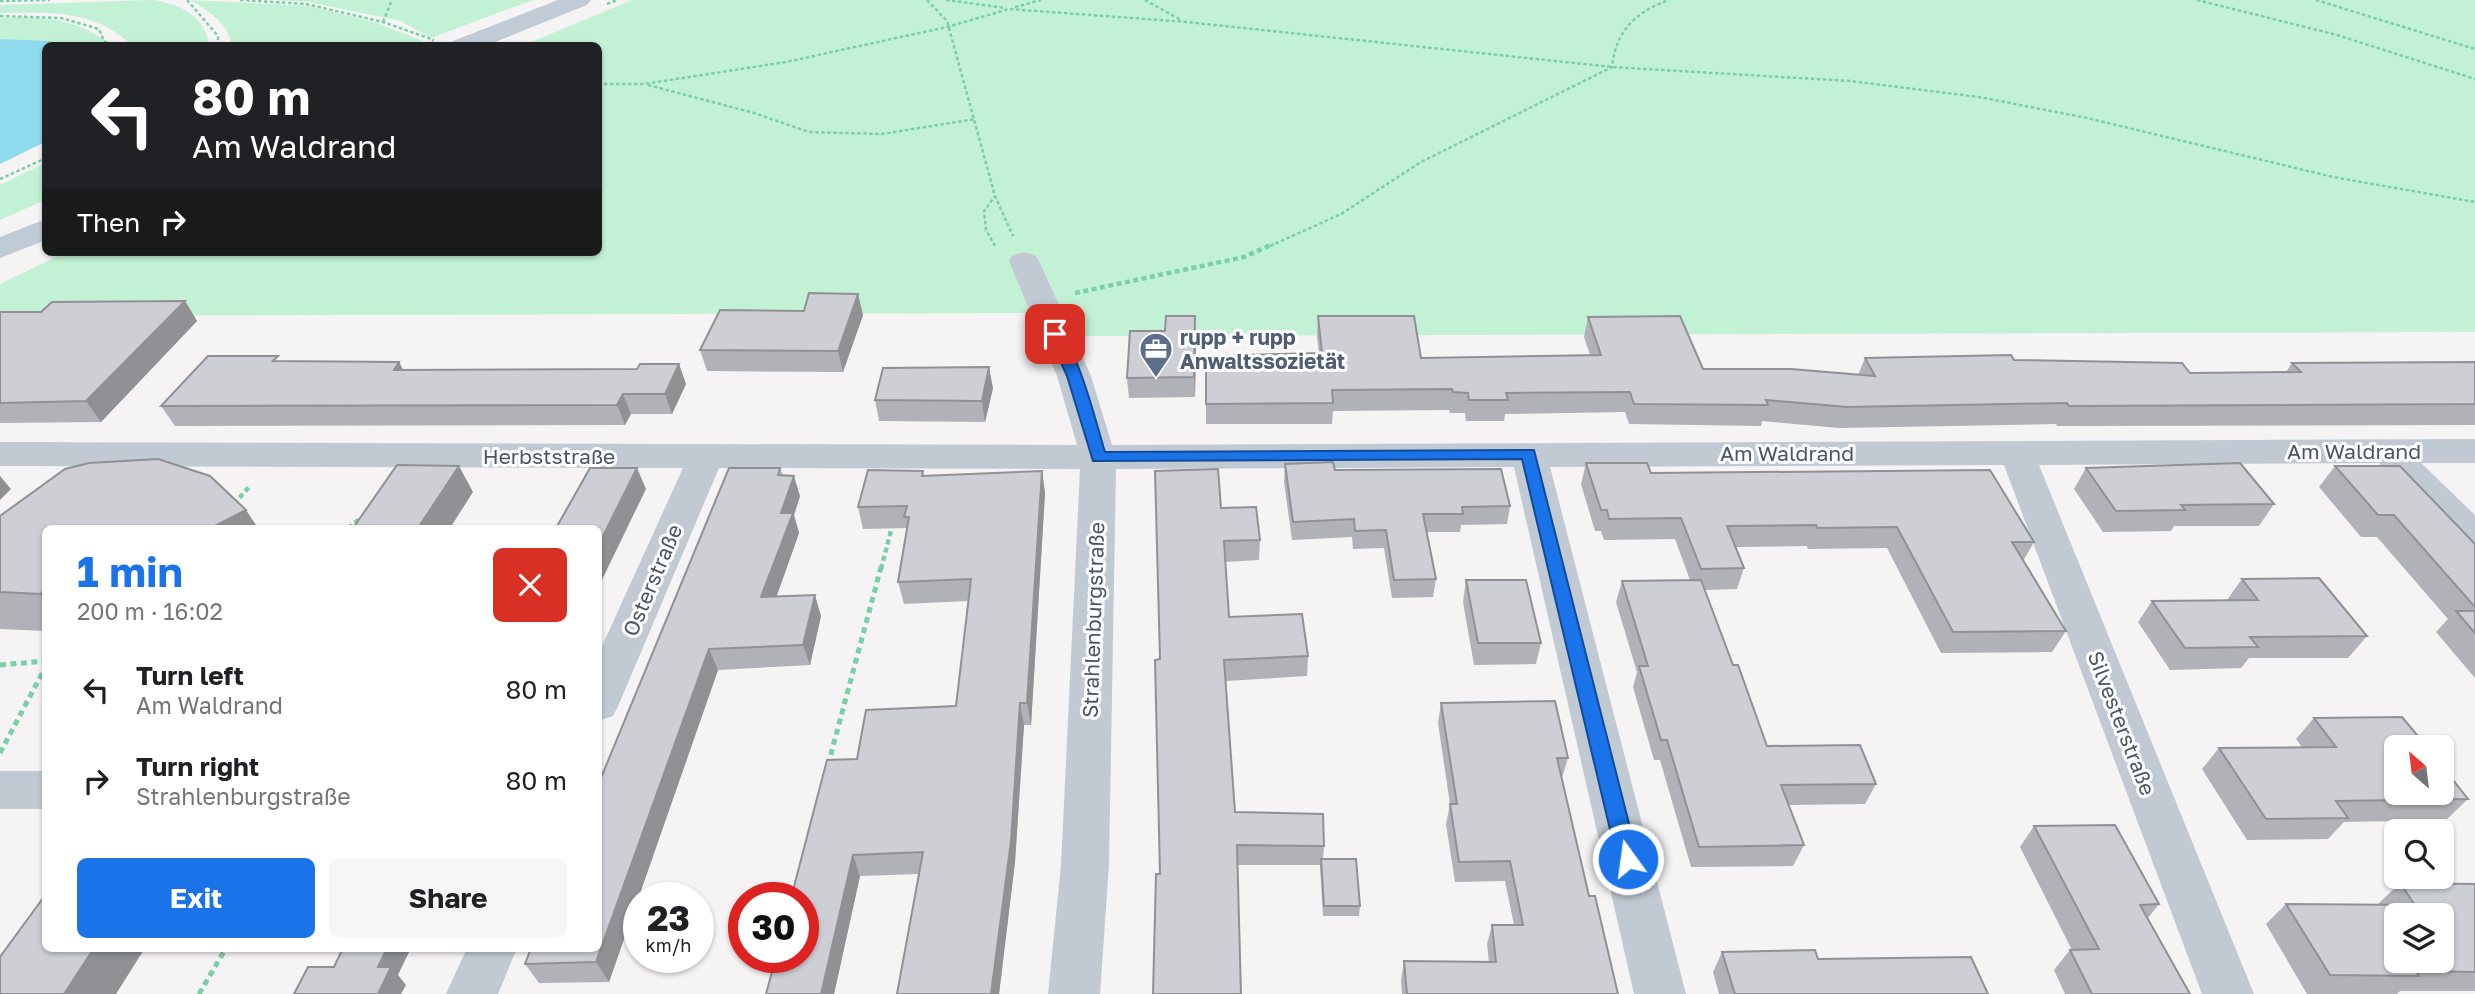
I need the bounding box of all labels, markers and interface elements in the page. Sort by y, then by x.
text: 80 m [192,67,310,126]
icon: left [77,70,168,161]
text: Am Waldrand [192,127,396,165]
icon: right [154,203,192,241]
text: Then [77,207,140,238]
pin [1025,304,1085,364]
icon: arrive [1036,315,1074,353]
place label: rupp + rupp Anwaltssozietät [1180,324,1345,374]
office icon: rupp + rupp Anwaltssozietät [1137,330,1175,379]
street label: Am Waldrand [2287,438,2421,464]
street label: Am Waldrand [1720,440,1854,466]
street label: Herbststraße [483,443,615,469]
street label: Osterstraße [617,520,687,640]
street label: Strahlenburgstraße [1077,522,1109,718]
text: 1 min [77,546,183,596]
button: close [493,548,567,622]
text: 200 m · 16:02 [77,597,223,625]
street label: Silvesterstraße [2083,647,2161,799]
text: Turn left [136,660,244,691]
icon: left [77,671,115,709]
text: 80 m [506,674,567,705]
text: Am Waldrand [136,691,283,719]
north arrow [2384,735,2454,805]
map controls [2384,735,2454,973]
text: Turn right [136,751,259,782]
icon: right [77,762,115,800]
text: 80 m [506,765,567,796]
text: Strahlenburgstraße [136,782,351,810]
button: search [2384,819,2454,889]
position arrow [1591,822,1665,896]
button: Exit [77,858,315,938]
button: Share [329,858,567,938]
speed limit sign: 30 [728,882,819,973]
text: 23 [647,897,690,939]
button: layers [2384,903,2454,973]
text: km/h [646,934,691,956]

